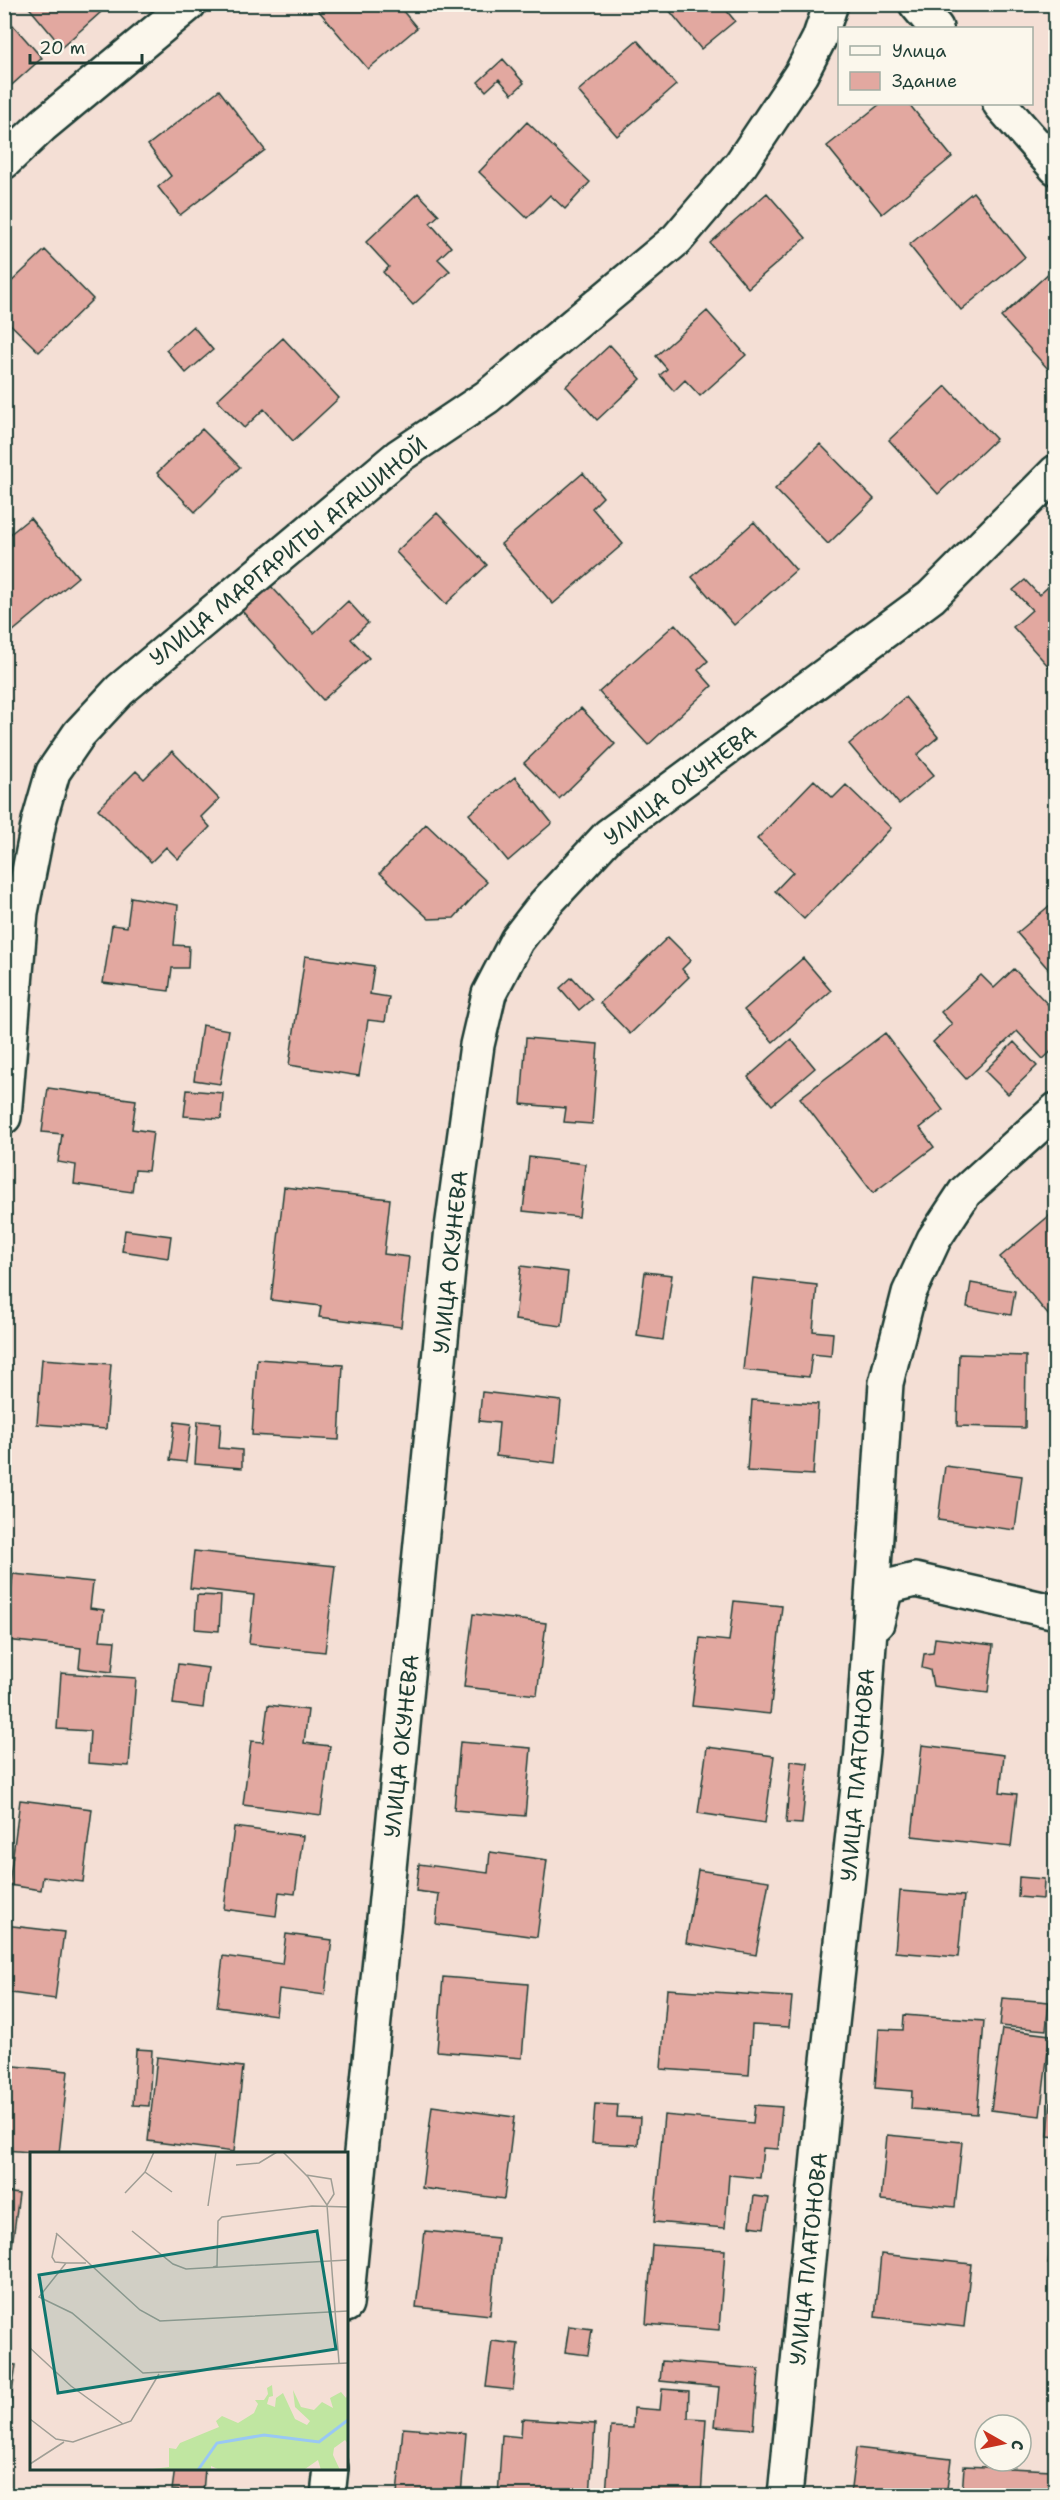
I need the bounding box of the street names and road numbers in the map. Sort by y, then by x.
street label: УЛИЦА МАРГАРИТЫ АГАШИНОЙ [143,430,433,673]
street label: УЛИЦА ОКУНЕВА [598,718,763,852]
street label: УЛИЦА ОКУНЕВА [426,1169,475,1355]
street label: УЛИЦА ОКУНЕВА [377,1653,426,1839]
street label: УЛИЦА ПЛАТОНОВА [834,1667,881,1883]
street label: УЛИЦА ПЛАТОНОВА [783,2151,834,2367]

